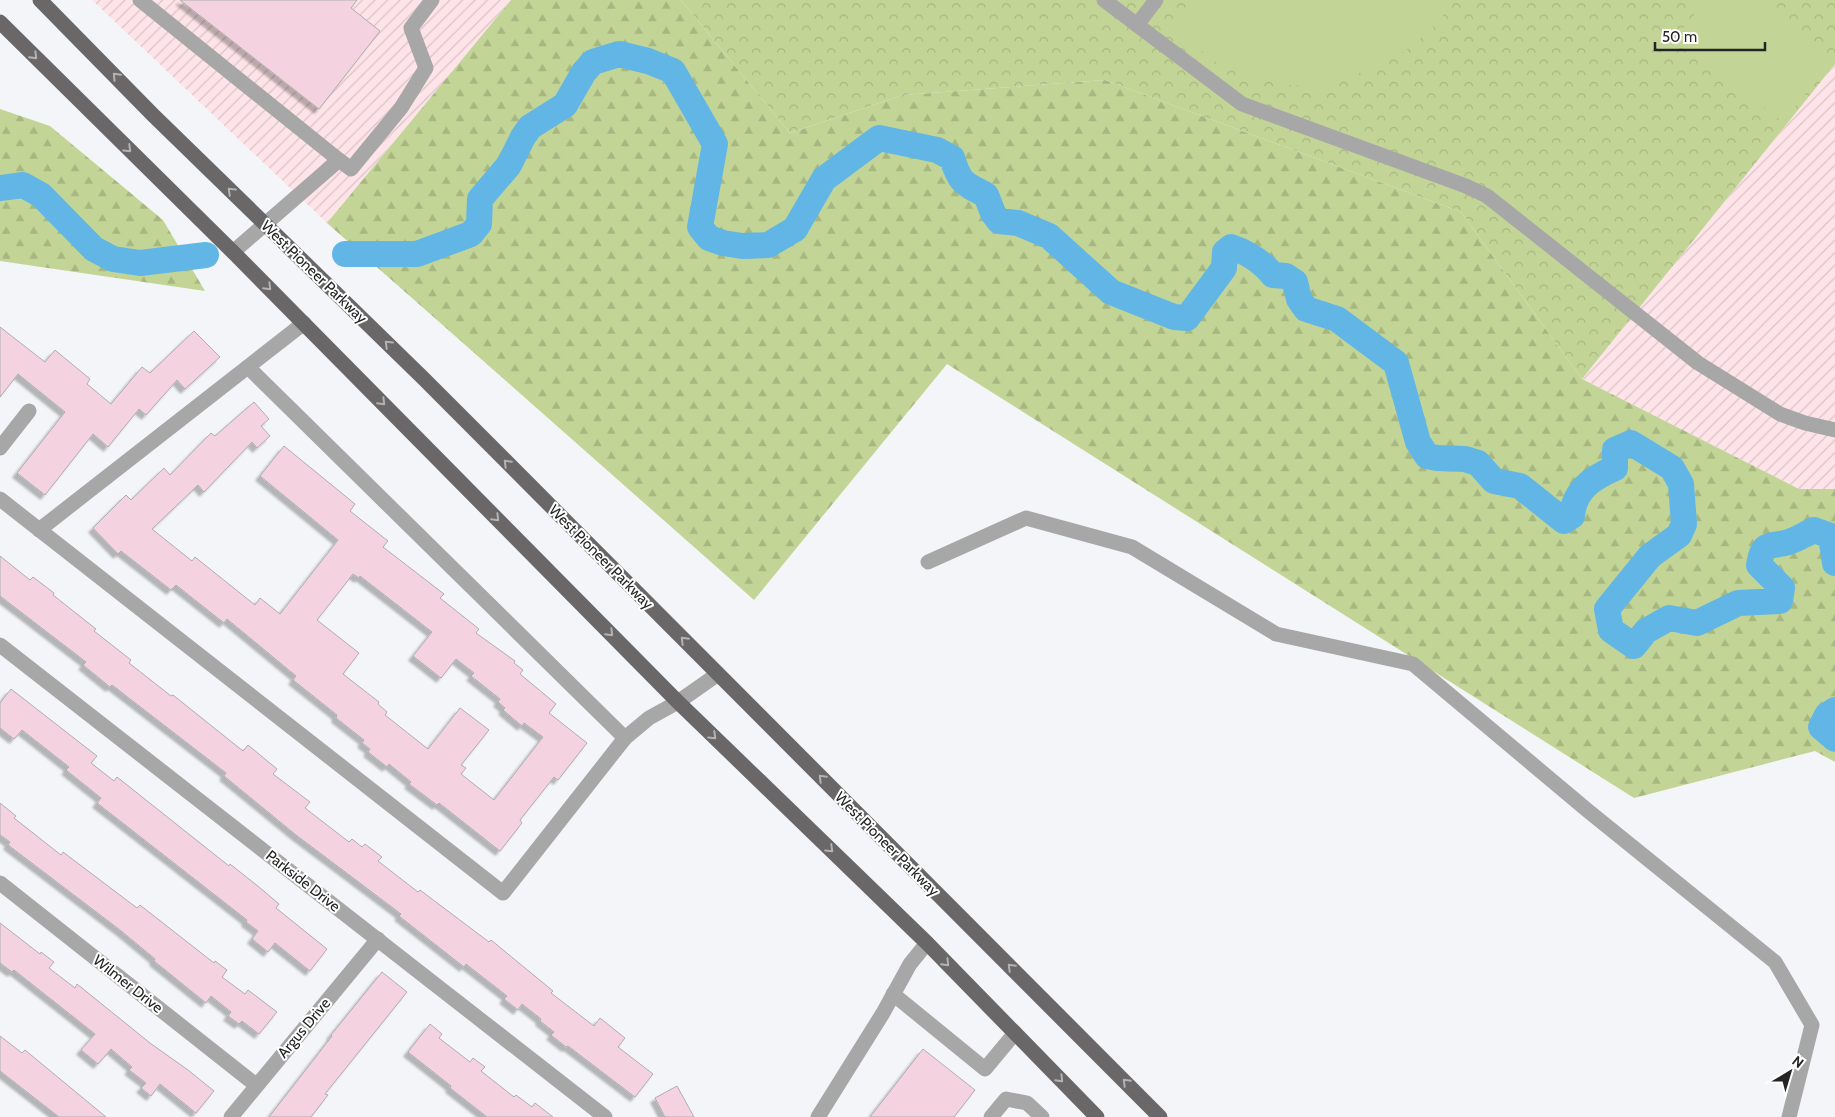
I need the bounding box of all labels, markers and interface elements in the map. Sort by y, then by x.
scale bar [1655,20,1765,52]
text: 50 m [1662,28,1697,46]
one-way arrow [29,51,38,60]
one-way arrow [113,73,122,82]
one-way arrow [123,143,132,152]
one-way arrow [228,188,237,197]
street label: West Pioneer Parkway [257,217,371,327]
one-way arrow [262,281,271,290]
one-way arrow [385,341,394,350]
one-way arrow [376,396,385,405]
one-way arrow [504,460,513,469]
street label: West Pioneer Parkway [545,501,657,613]
one-way arrow [490,512,499,521]
one-way arrow [604,628,613,637]
one-way arrow [680,637,689,646]
one-way arrow [707,730,716,739]
one-way arrow [819,775,828,784]
street label: West Pioneer Parkway [831,788,943,900]
one-way arrow [824,843,833,852]
street label: Parkside Drive [262,846,344,916]
street label: Wilmer Drive [90,951,167,1017]
one-way arrow [940,957,949,966]
one-way arrow [1008,964,1017,973]
street label: Argus Drive [274,994,334,1062]
north arrow [1765,1047,1815,1097]
text: N [1789,1052,1807,1072]
one-way arrow [1054,1073,1063,1082]
one-way arrow [1122,1079,1131,1088]

